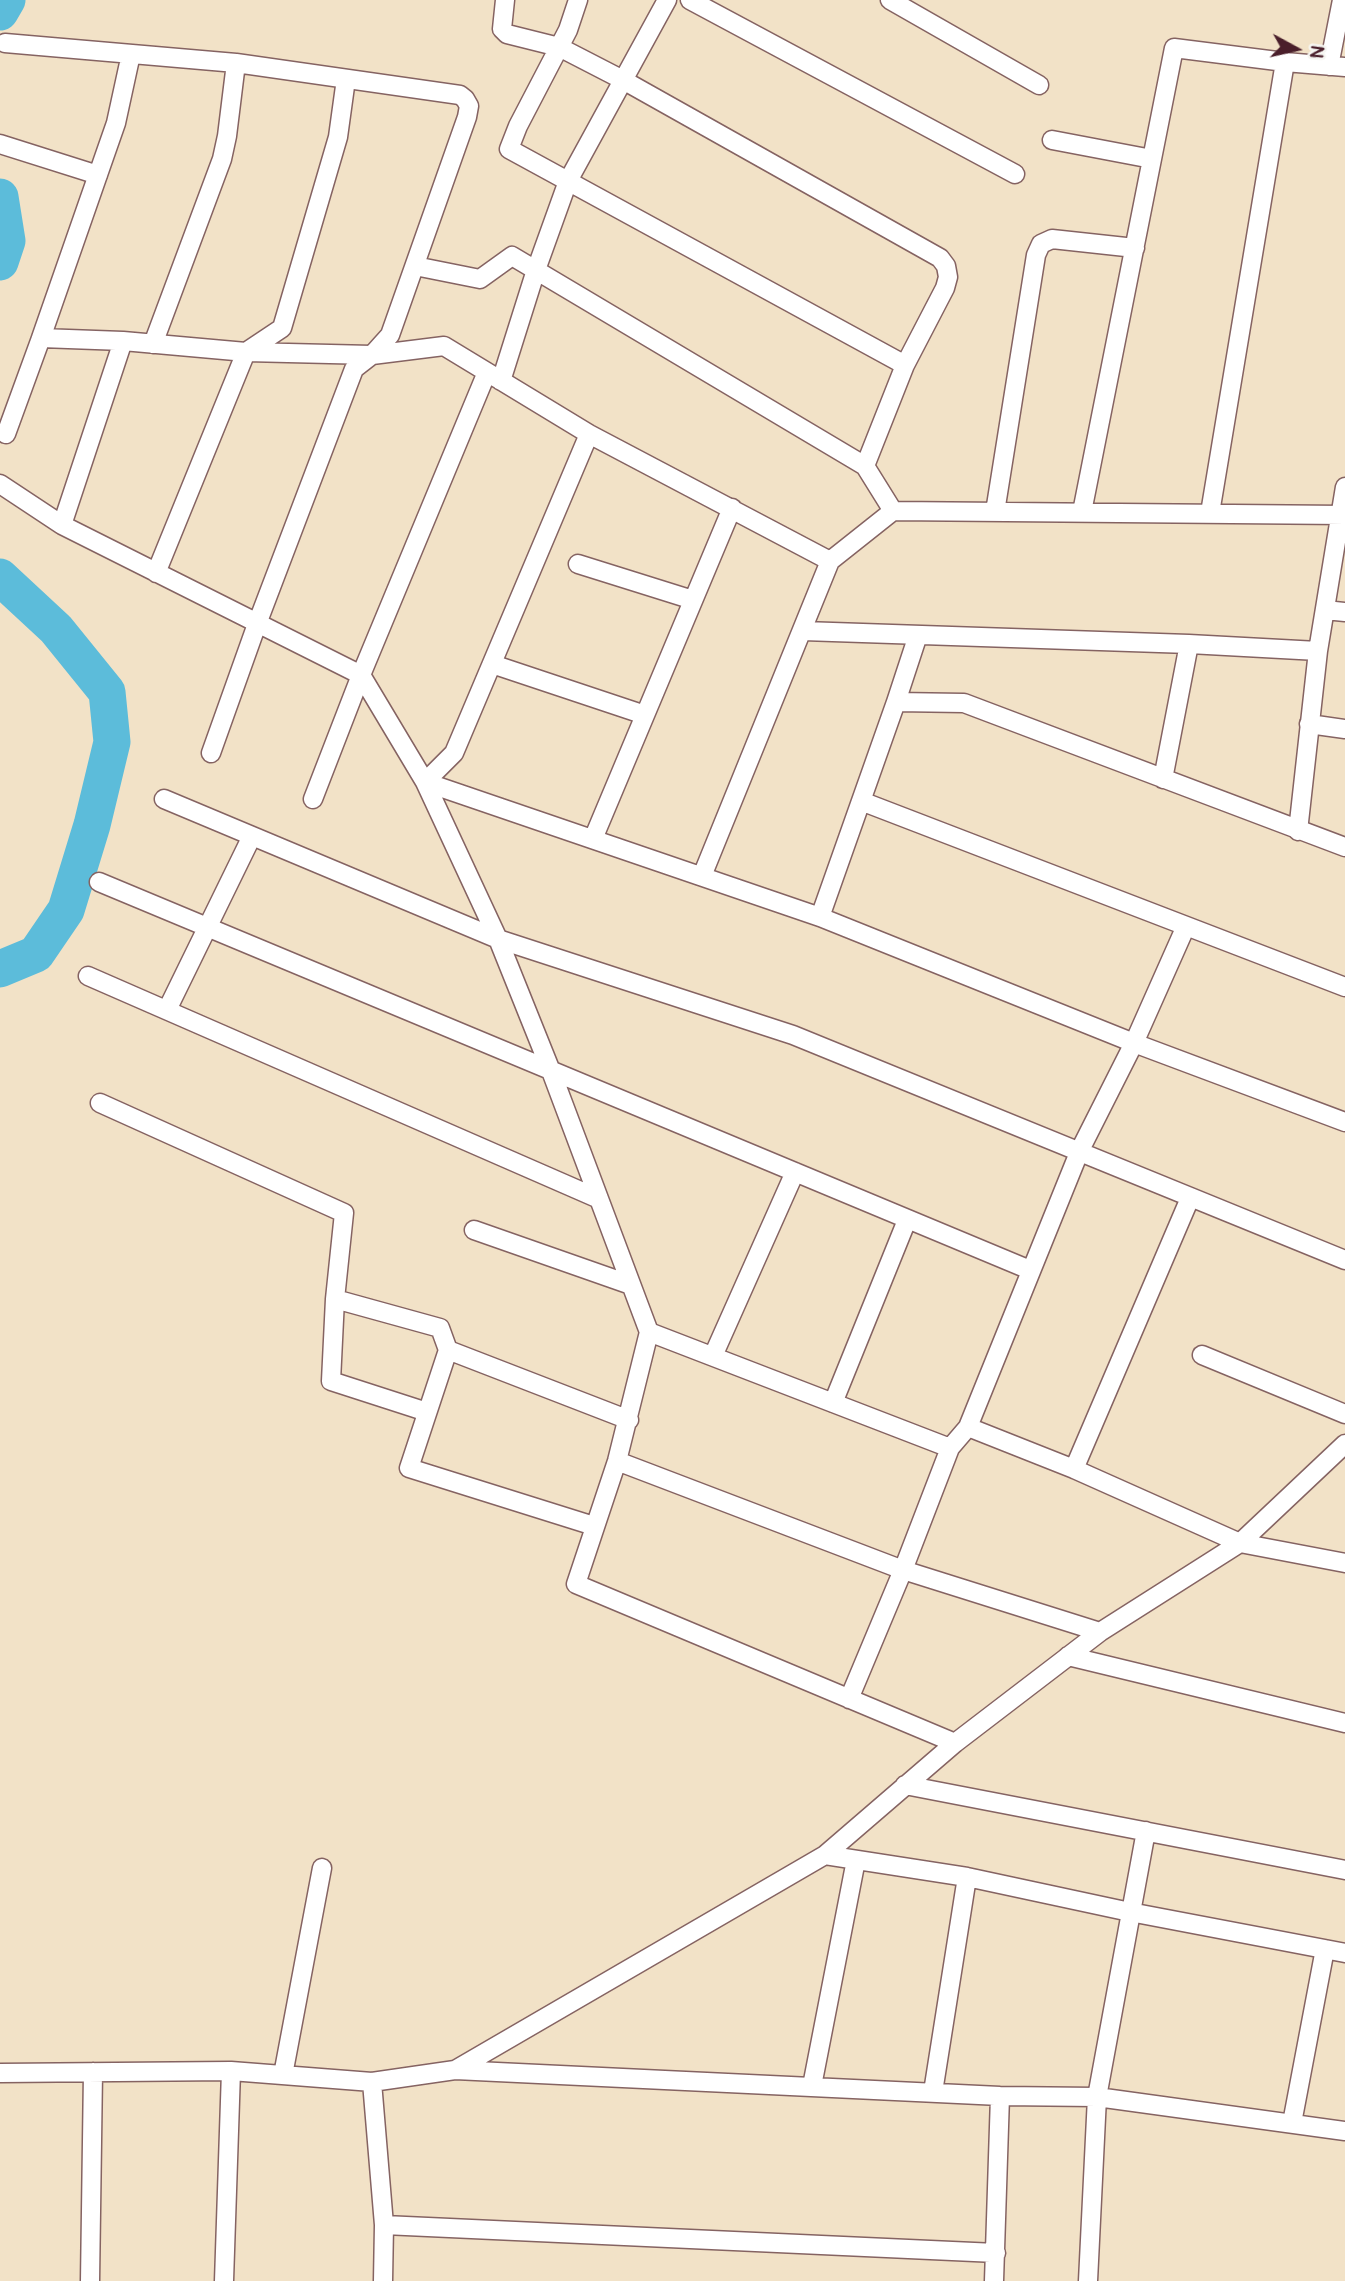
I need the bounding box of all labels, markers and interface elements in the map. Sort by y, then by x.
north arrow [1261,14,1331,84]
text: N [1304,44,1330,60]

